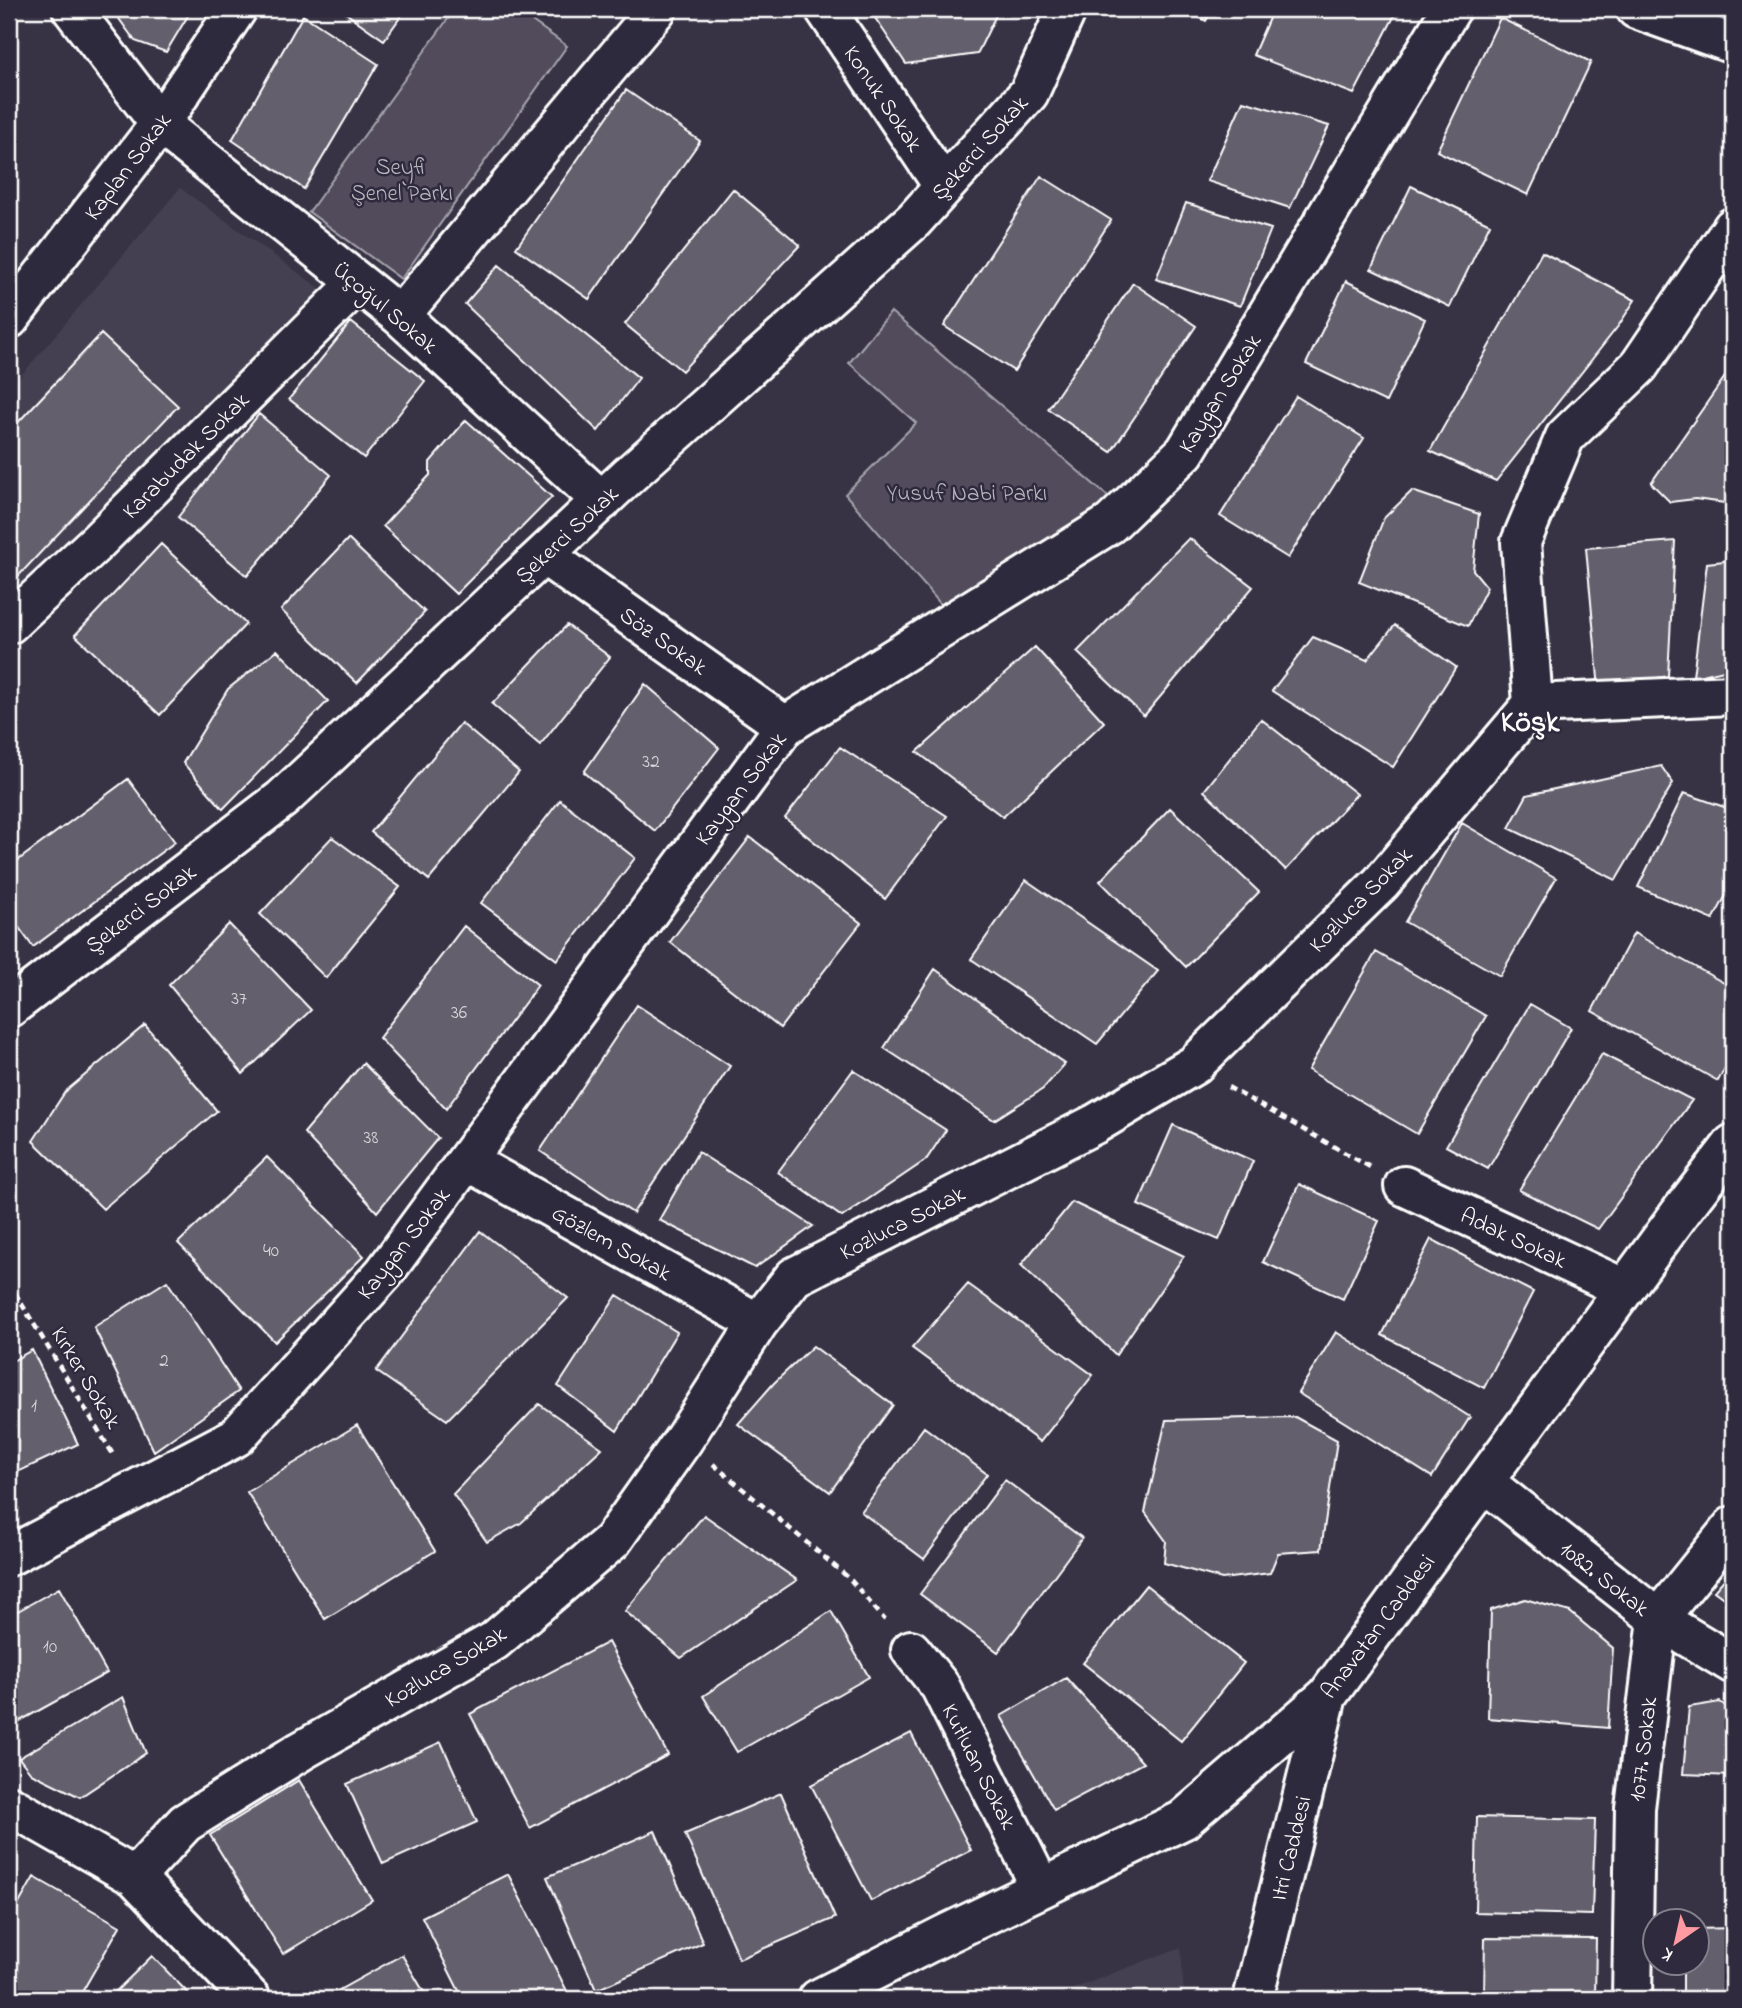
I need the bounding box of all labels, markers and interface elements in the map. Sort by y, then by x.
street label: Konuk Sokak [834,40,930,160]
street label: Şekerci Sokak [925,88,1038,208]
street label: Kaplan Sokak [77,106,181,228]
park label: Seyfi Şenel Parkı [351,152,453,211]
street label: Üçoğul Sokak [324,255,445,364]
street label: Kaygan Sokak [1171,328,1273,461]
street label: Karabudak Sokak [116,385,259,528]
street label: Şekerci Sokak [508,478,628,593]
park label: Yusuf Nabi Parkı [887,478,1047,511]
street label: Söz Sokak [612,600,714,685]
district label: Köşk [1501,702,1560,746]
street label: Kaygan Sokak [688,725,798,854]
house number: 32 [642,749,660,776]
street label: Kozluca Sokak [1302,839,1422,961]
street label: Şekerci Sokak [79,857,205,963]
house number: 37 [231,986,247,1013]
house number: 36 [451,1000,467,1027]
house number: 38 [364,1125,378,1152]
street label: Kozluca Sokak [835,1178,972,1270]
street label: Kaygan Sokak [350,1181,462,1309]
street label: Gözlem Sokak [545,1198,677,1291]
street label: Adak Sokak [1454,1200,1572,1279]
house number: 40 [263,1238,279,1265]
street label: Kırker Sokak [41,1321,129,1437]
house number: 2 [159,1348,169,1375]
house number: 1 [31,1393,37,1420]
street label: 1082. Sokak [1551,1534,1656,1626]
street label: Anavatan Caddesi [1314,1548,1444,1707]
street label: Kozluca Sokak [379,1618,514,1717]
house number: 10 [43,1634,57,1661]
street label: 1077. Sokak [1622,1694,1667,1804]
street label: Kutluan Sokak [932,1699,1024,1836]
street label: Itri Caddesi [1263,1793,1321,1905]
north arrow [1640,1906,1710,1976]
text: K [1656,1940,1679,1968]

